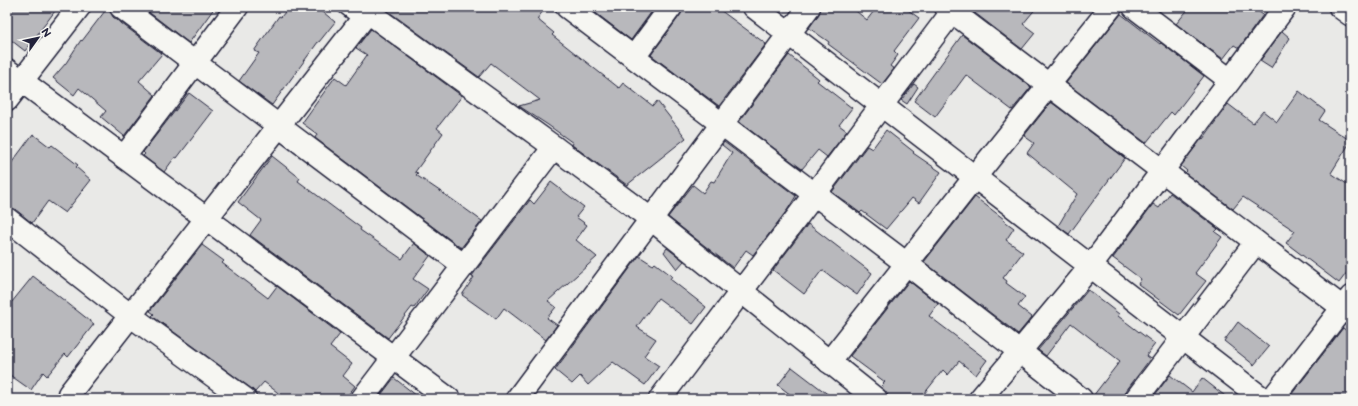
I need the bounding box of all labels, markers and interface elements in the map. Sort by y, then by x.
north arrow [18,18,58,58]
text: N [38,26,54,40]

